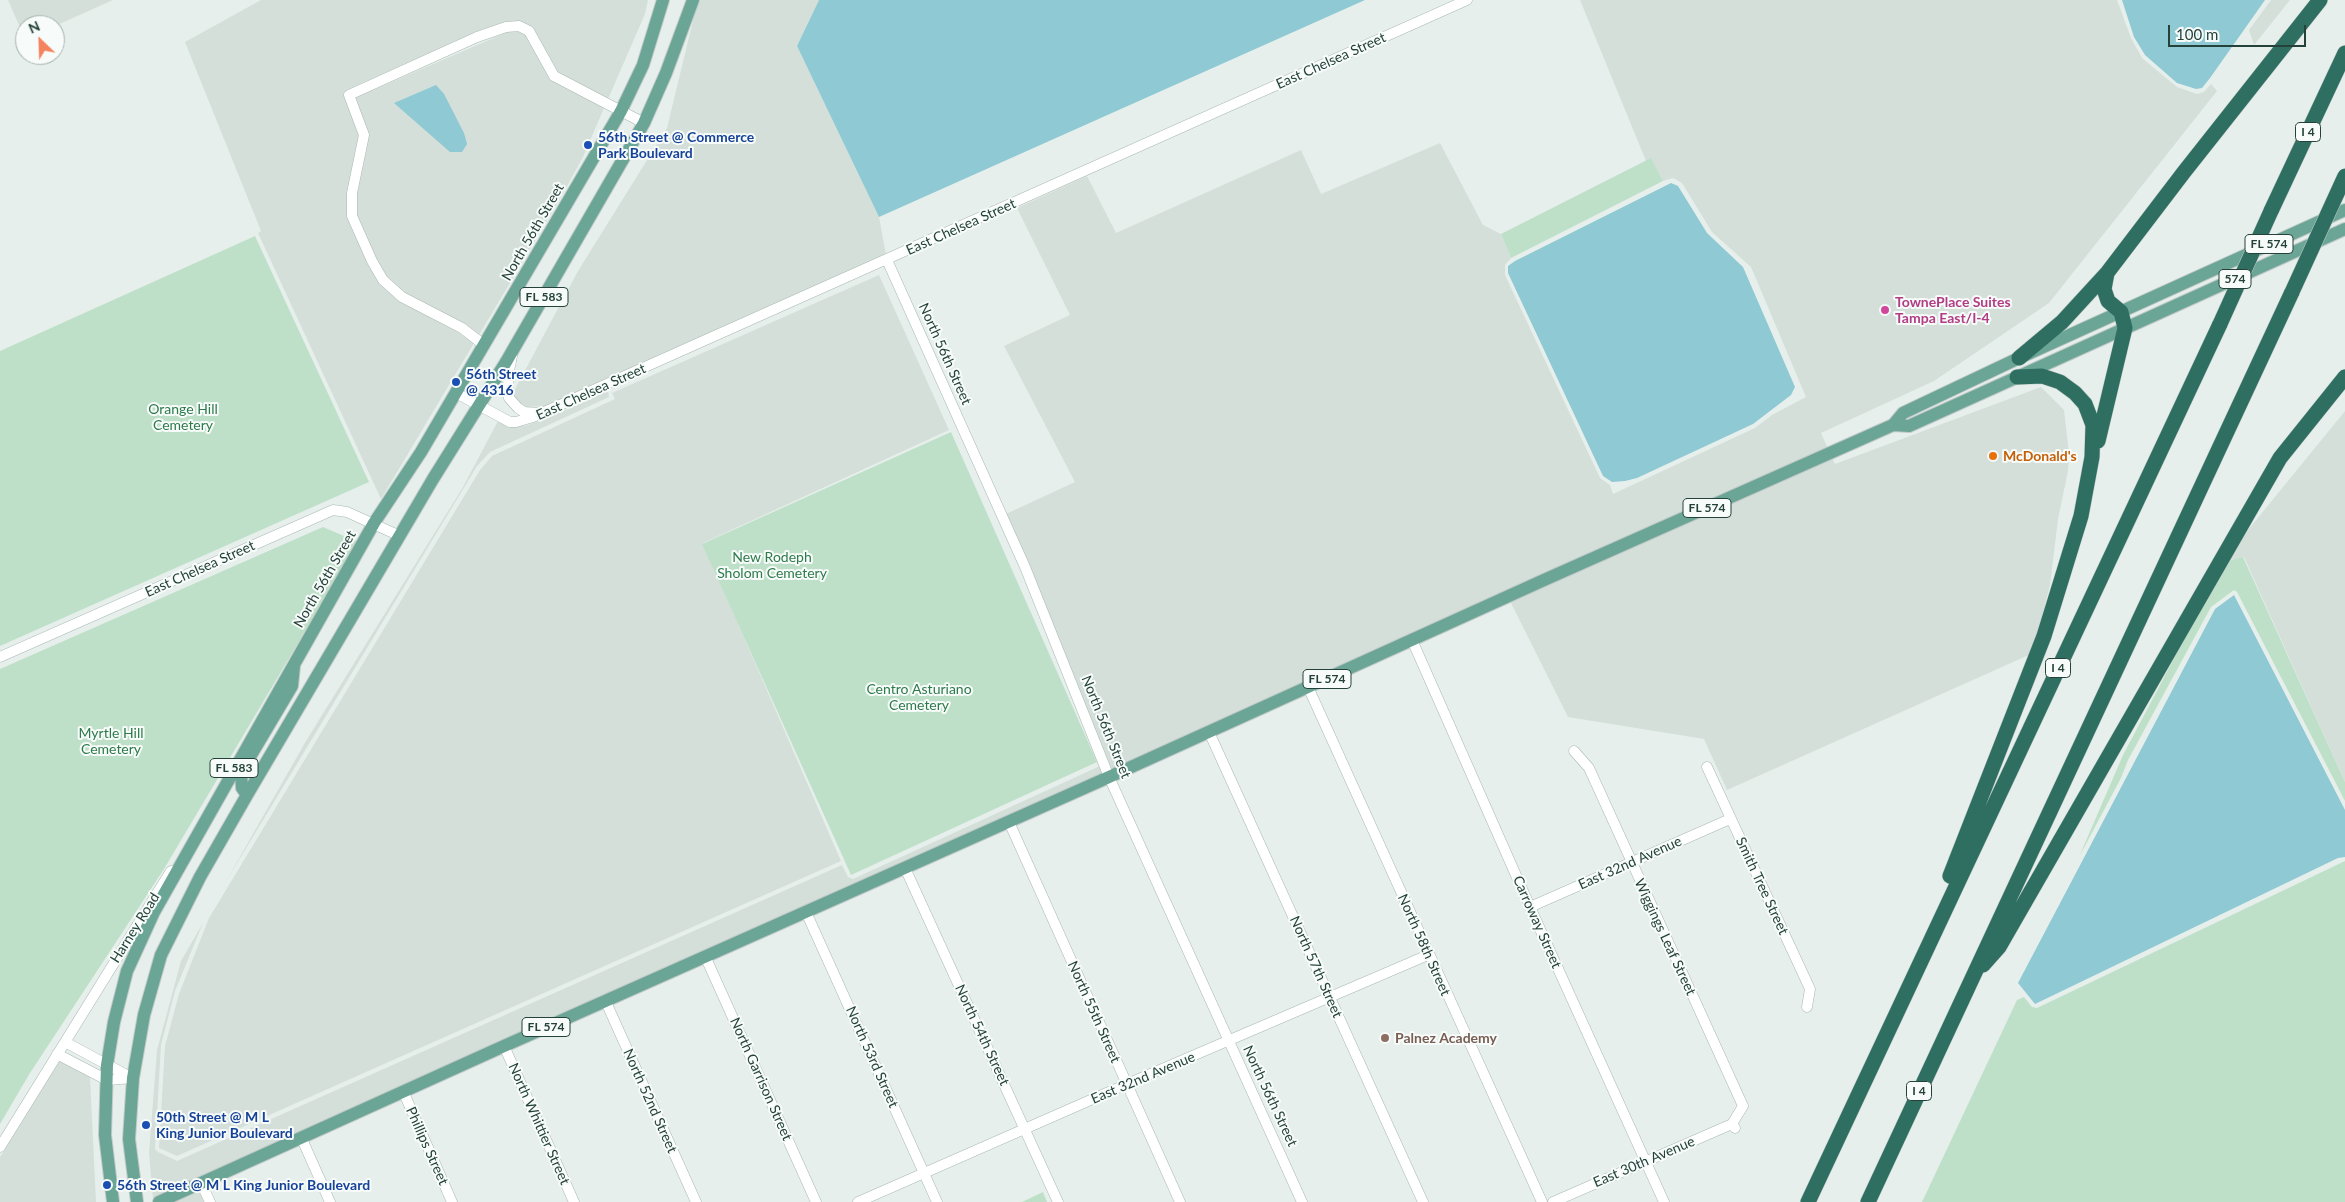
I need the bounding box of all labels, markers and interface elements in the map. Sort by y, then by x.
north arrow [15,15,65,65]
scale bar [2170,15,2308,47]
text: N [26,17,42,37]
text: 100 m [2176,25,2218,43]
street label: East Chelsea Street [1274,29,1388,93]
road number: I 4 [2296,122,2320,142]
place label: 56th Street @ Commerce Park Boulevard [598,129,754,162]
marker: 56th Street @ Commerce Park Boulevard [582,139,594,151]
street label: North 56th Street [498,180,568,284]
street label: East Chelsea Street [904,195,1018,259]
road number: FL 574 [2245,234,2293,253]
road number: 574 [2219,270,2251,288]
road number: FL 583 [520,288,568,306]
place label: TownePlace Suites Tampa East/I-4 [1895,294,2011,326]
street label: North 56th Street [915,301,975,407]
marker: TownePlace Suites Tampa East/I-4 [1879,304,1891,316]
street label: East Chelsea Street [534,360,648,424]
place label: 56th Street @ 4316 [466,366,536,398]
marker: 56th Street @ 4316 [450,376,462,388]
park label: Orange Hill Cemetery [148,401,218,434]
place label: McDonald's [2003,448,2077,464]
marker: McDonald's [1987,450,1999,462]
road number: FL 574 [1683,498,1731,518]
street label: North 56th Street [290,527,360,631]
street label: East Chelsea Street [143,537,257,601]
park label: New Rodeph Sholom Cemetery [717,549,827,582]
road number: I 4 [2046,658,2070,678]
road number: FL 574 [1303,670,1351,689]
street label: North 56th Street [1078,673,1134,781]
park label: Centro Asturiano Cemetery [866,681,972,714]
park label: Myrtle Hill Cemetery [78,725,144,758]
road number: FL 583 [210,758,258,778]
street label: East 32nd Avenue [1576,833,1684,893]
street label: Smith Tree Street [1732,835,1792,937]
street label: Carroway Street [1509,873,1565,971]
street label: Wiggings Leaf Street [1631,876,1699,998]
street label: Harney Road [107,890,163,966]
street label: North 58th Street [1394,892,1454,998]
street label: North 57th Street [1286,914,1346,1020]
street label: North 55th Street [1064,959,1124,1065]
street label: North 54th Street [951,982,1013,1088]
street label: North 53rd Street [842,1004,902,1110]
street label: North Garrison Street [726,1015,796,1143]
road number: FL 574 [522,1018,570,1036]
place label: Palnez Academy [1395,1030,1497,1046]
marker: Palnez Academy [1379,1032,1391,1044]
street label: North 56th Street [1239,1043,1301,1149]
street label: North 52nd Street [619,1046,681,1156]
street label: East 32nd Avenue [1088,1048,1198,1108]
street label: North Whittier Street [505,1061,573,1187]
road number: I 4 [1906,1082,1932,1100]
street label: Phillips Street [402,1104,452,1188]
place label: 50th Street @ M L King Junior Boulevard [156,1109,293,1142]
marker: 50th Street @ M L King Junior Boulevard [140,1119,152,1131]
street label: East 30th Avenue [1591,1133,1697,1191]
place label: 56th Street @ M L King Junior Boulevard [117,1177,370,1193]
marker: 56th Street @ M L King Junior Boulevard [101,1179,113,1191]

